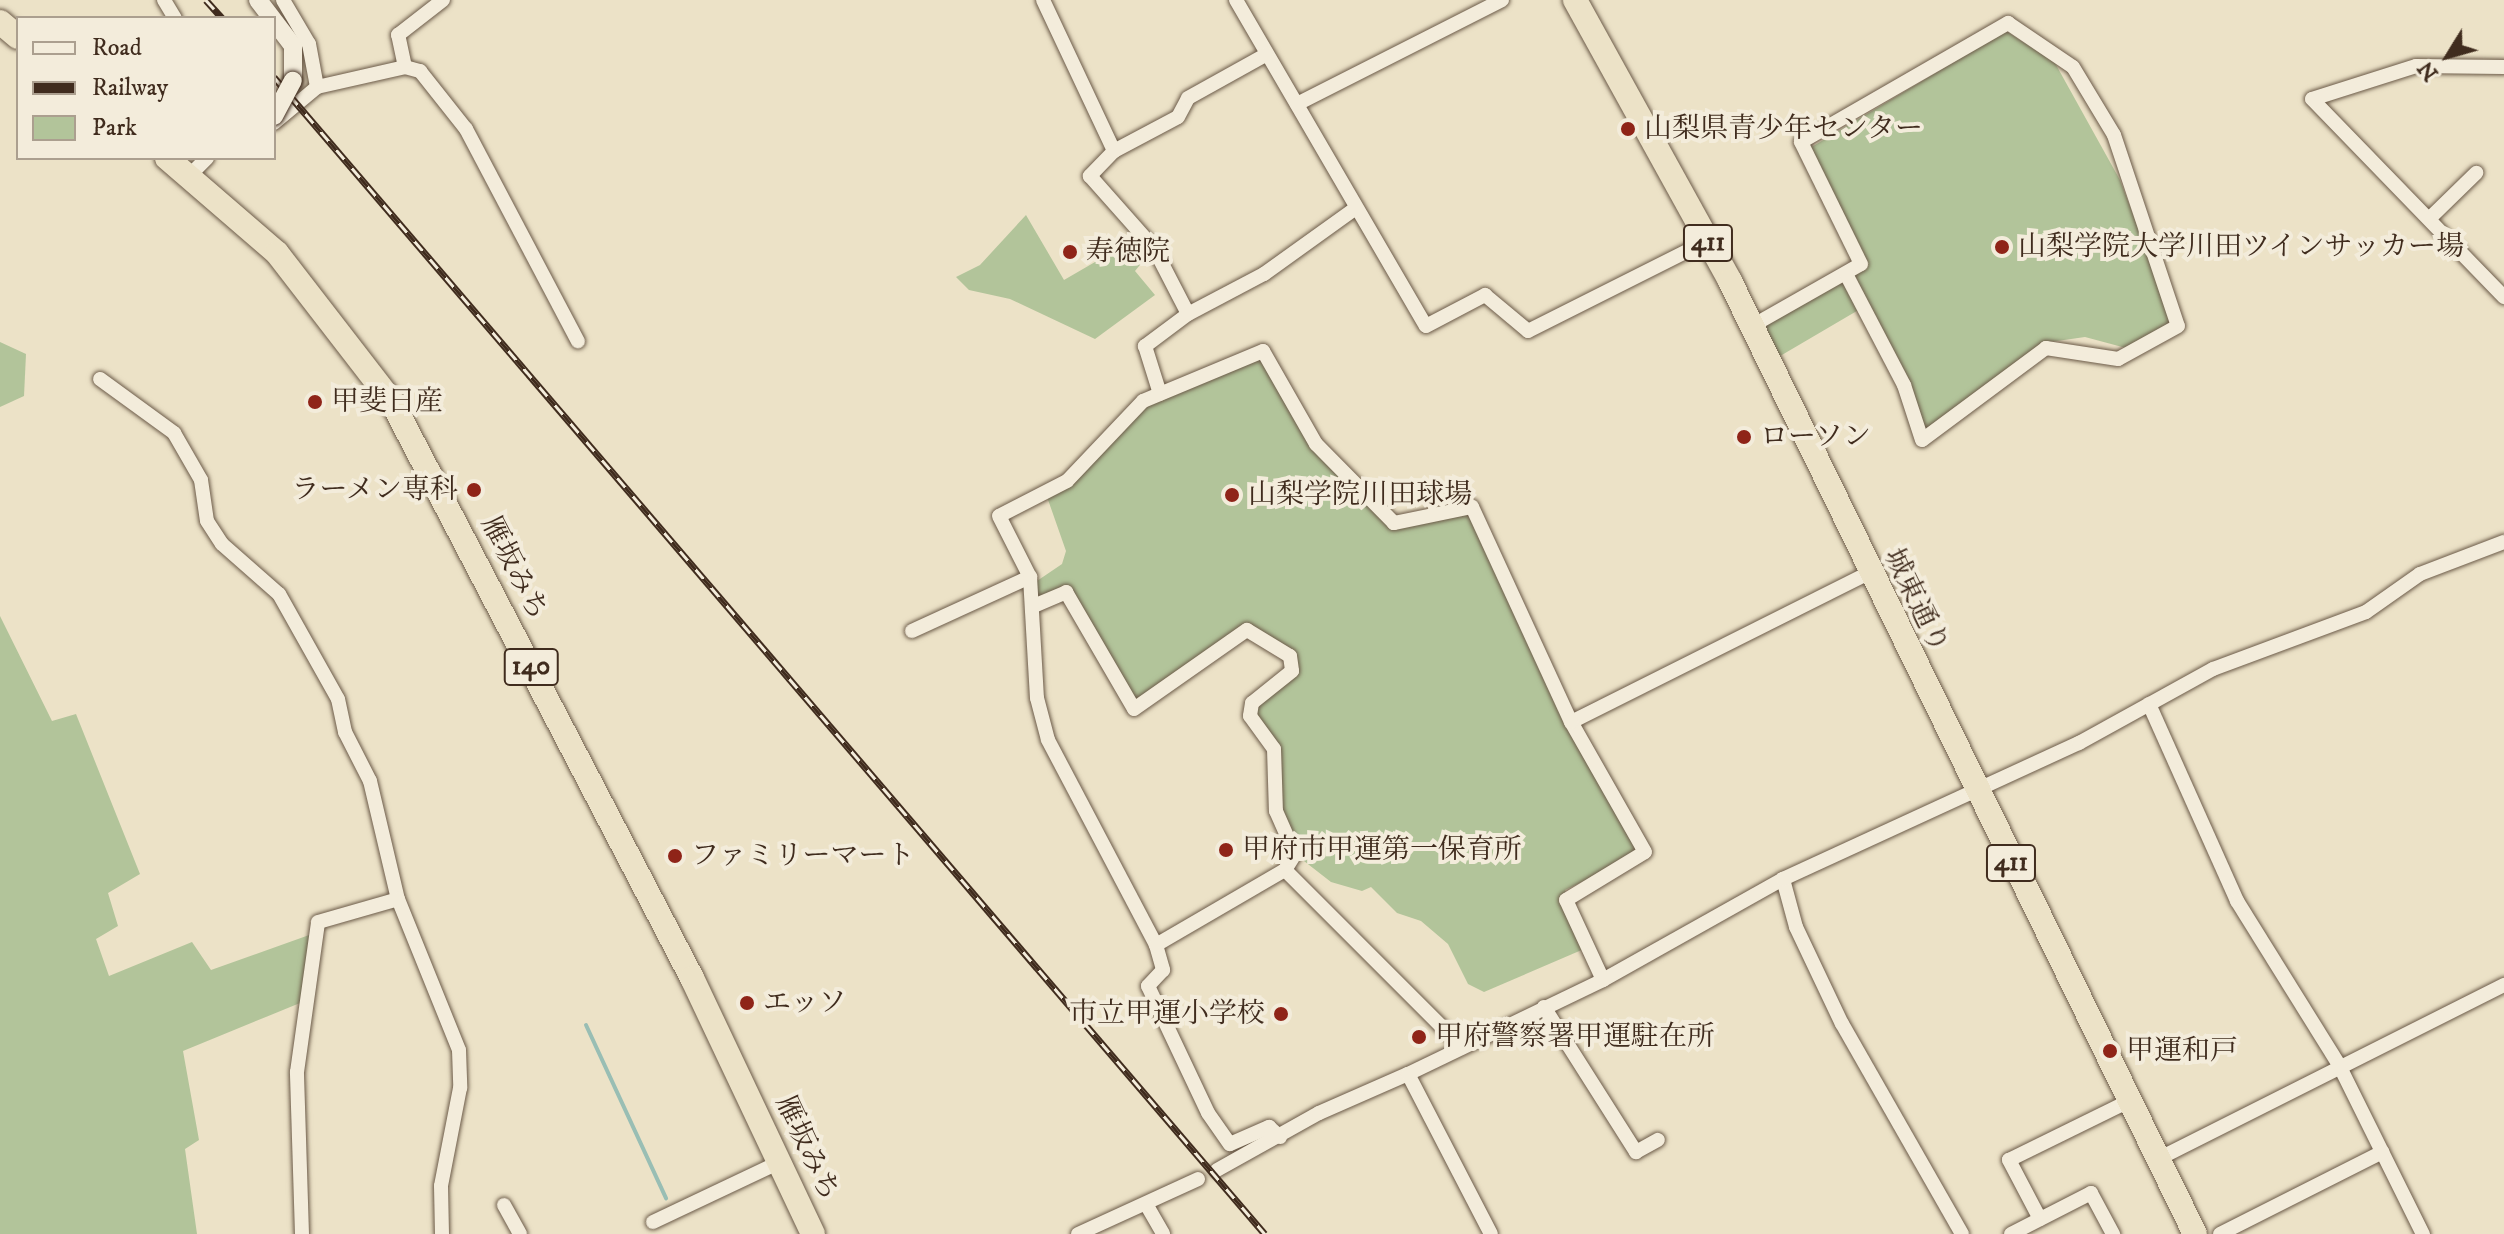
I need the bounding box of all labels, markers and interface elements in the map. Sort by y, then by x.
legend [16,16,276,160]
north arrow [2408,16,2488,96]
text: Road [92,33,142,63]
text: N [2412,55,2445,86]
text: Railway [92,73,168,103]
place label: 山梨県青少年センター [1644,112,1924,146]
text: Park [92,113,137,143]
marker: 山梨県青少年センター [1619,120,1637,138]
road number: 411 [1682,221,1734,265]
place label: 山梨学院大学川田ツインサッカー場 [2018,230,2466,264]
place label: 寿徳院 [1086,235,1170,269]
marker: 山梨学院大学川田ツインサッカー場 [1993,238,2011,256]
marker: 寿徳院 [1061,243,1079,261]
place label: 甲斐日産 [331,385,443,419]
marker: 甲斐日産 [306,393,324,411]
place label: ローソン [1760,420,1872,454]
marker: ローソン [1735,428,1753,446]
place label: ラーメン専科 [290,473,458,507]
place label: 山梨学院川田球場 [1248,478,1472,512]
marker: ラーメン専科 [465,481,483,499]
marker: 山梨学院川田球場 [1223,486,1241,504]
street label: 雁坂みち [474,510,554,626]
street label: 城東通り [1876,543,1956,659]
road number: 140 [503,645,559,689]
place label: 甲府市甲運第一保育所 [1242,833,1522,867]
place label: ファミリーマート [691,839,915,873]
marker: 甲府市甲運第一保育所 [1217,841,1235,859]
road number: 411 [1985,841,2037,885]
marker: ファミリーマート [666,847,684,865]
place label: エッソ [763,986,847,1020]
marker: エッソ [738,994,756,1012]
place label: 市立甲運小学校 [1069,997,1265,1031]
marker: 市立甲運小学校 [1272,1005,1290,1023]
place label: 甲府警察署甲運駐在所 [1435,1020,1715,1054]
marker: 甲府警察署甲運駐在所 [1410,1028,1428,1046]
place label: 甲運和戸 [2126,1034,2238,1068]
marker: 甲運和戸 [2101,1042,2119,1060]
street label: 雁坂みち [768,1090,846,1206]

